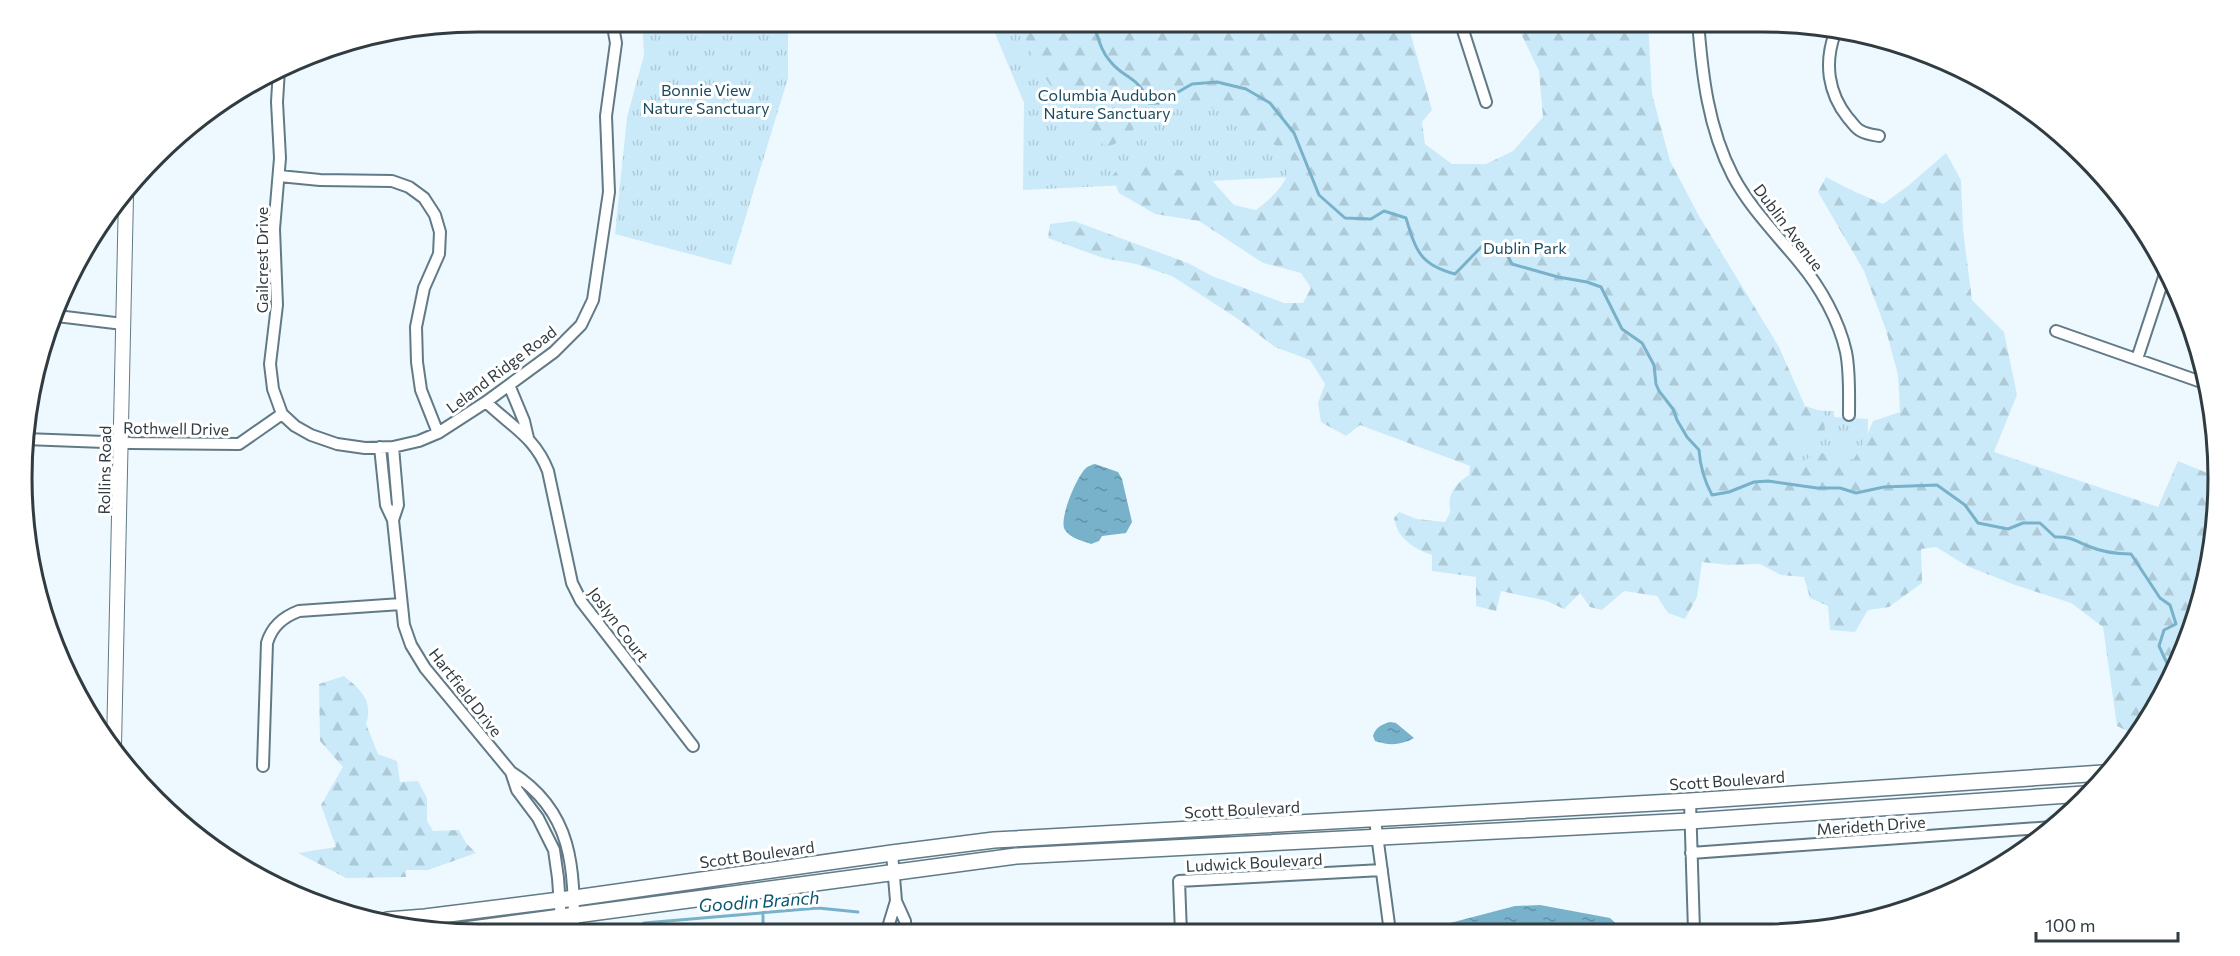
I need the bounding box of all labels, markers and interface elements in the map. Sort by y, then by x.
park label: Bonnie View Nature Sanctuary [643,80,769,117]
park label: Columbia Audubon Nature Sanctuary [1038,85,1176,122]
street label: Dublin Avenue [1750,180,1828,274]
street label: Gailcrest Drive [252,207,271,313]
park label: Dublin Park [1483,238,1567,257]
street label: Leland Ridge Road [442,321,560,417]
street label: Rothwell Drive [123,418,229,438]
street label: Rollins Road [94,425,114,515]
street label: Joslyn Court [585,583,653,665]
street label: Hartfield Drive [426,644,506,740]
street label: Scott Boulevard [1669,766,1785,794]
street label: Scott Boulevard [1184,796,1300,822]
street label: Merideth Drive [1816,812,1926,838]
street label: Scott Boulevard [698,837,816,871]
street label: Ludwick Boulevard [1185,849,1323,875]
water label: Goodin Branch [698,886,820,916]
scale bar [2036,905,2178,943]
text: 100 m [2045,914,2095,936]

